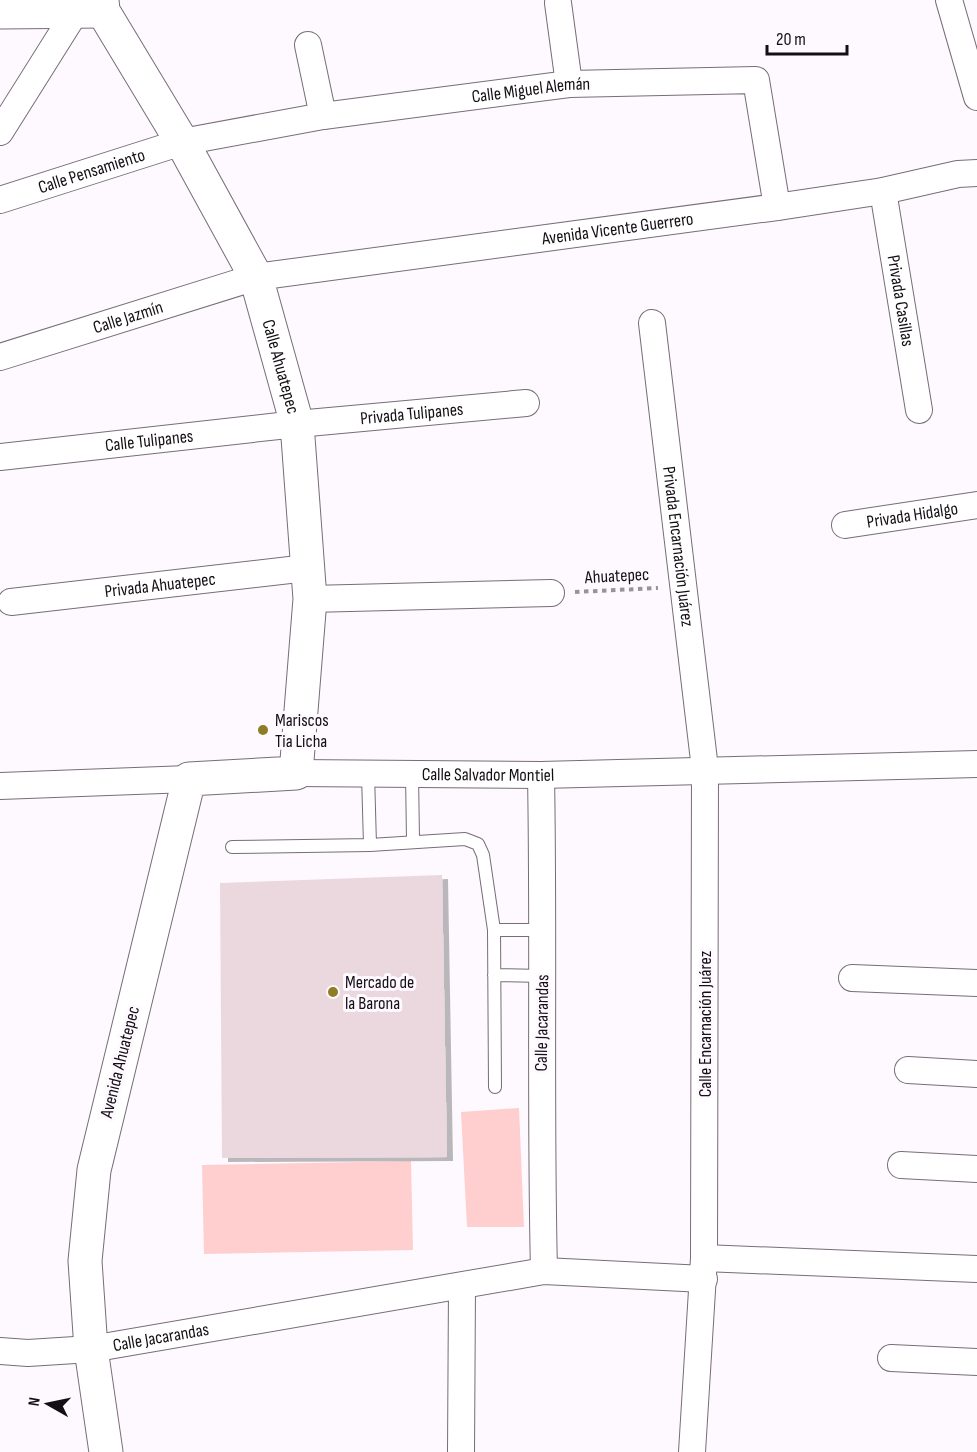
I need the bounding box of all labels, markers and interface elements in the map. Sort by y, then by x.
scale bar [767,18,846,56]
text: 20 m [776,29,806,50]
street label: Calle Miguel Alemán [470,73,590,107]
street label: Calle Pensamiento [35,144,148,198]
street label: Avenida Vicente Guerrero [539,208,695,249]
street label: Privada Casillas [883,253,919,348]
street label: Calle Jazmín [90,296,165,338]
street label: Calle Ahuatepec [258,317,304,416]
street label: Privada Tulipanes [359,398,464,429]
street label: Calle Tulipanes [104,425,194,456]
street label: Privada Encarnación Juárez [659,465,699,628]
street label: Privada Hidalgo [865,498,959,532]
street label: Ahuatepec [583,564,650,588]
street label: Privada Ahuatepec [103,568,217,602]
place label: Mariscos Tia Licha [275,710,329,752]
marker: Mariscos Tia Licha [256,723,270,737]
street label: Calle Salvador Montiel [422,764,554,786]
street label: Calle Encarnación Juárez [695,950,716,1097]
place label: Mercado de la Barona [345,972,414,1014]
street label: Calle Jacarandas [531,974,553,1072]
marker: Mercado de la Barona [326,985,340,999]
street label: Avenida Ahuatepec [96,1004,144,1121]
street label: Calle Jacarandas [111,1318,210,1356]
north arrow [18,1374,78,1434]
text: N [25,1396,45,1408]

